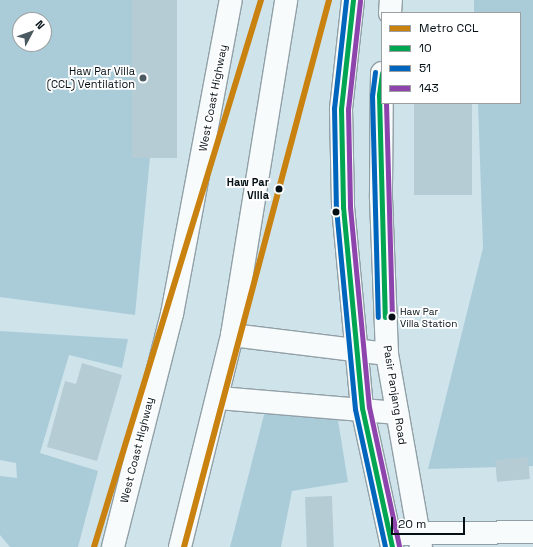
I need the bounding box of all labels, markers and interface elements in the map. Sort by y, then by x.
north arrow [12,12,52,52]
legend [381,12,521,104]
text: N [33,17,48,32]
text: Metro CCL [419,20,479,36]
text: 10 [419,40,432,56]
street label: West Coast Highway [196,43,230,153]
text: 51 [419,60,431,76]
place label: Haw Par Villa (CCL) Ventilation [47,65,135,91]
marker: Haw Par Villa (CCL) Ventilation [138,73,148,83]
text: 143 [419,80,439,96]
place label: Haw Par Villa [227,176,269,202]
marker: Haw Par Villa [272,182,286,196]
unlabelled marker [331,207,341,217]
place label: Haw Par Villa Station [400,305,457,328]
marker: Haw Par Villa Station [387,312,397,322]
street label: Pasir Panjang Road [381,344,409,446]
street label: West Coast Highway [117,396,157,504]
scale bar [393,509,467,535]
text: 20 m [398,516,426,532]

